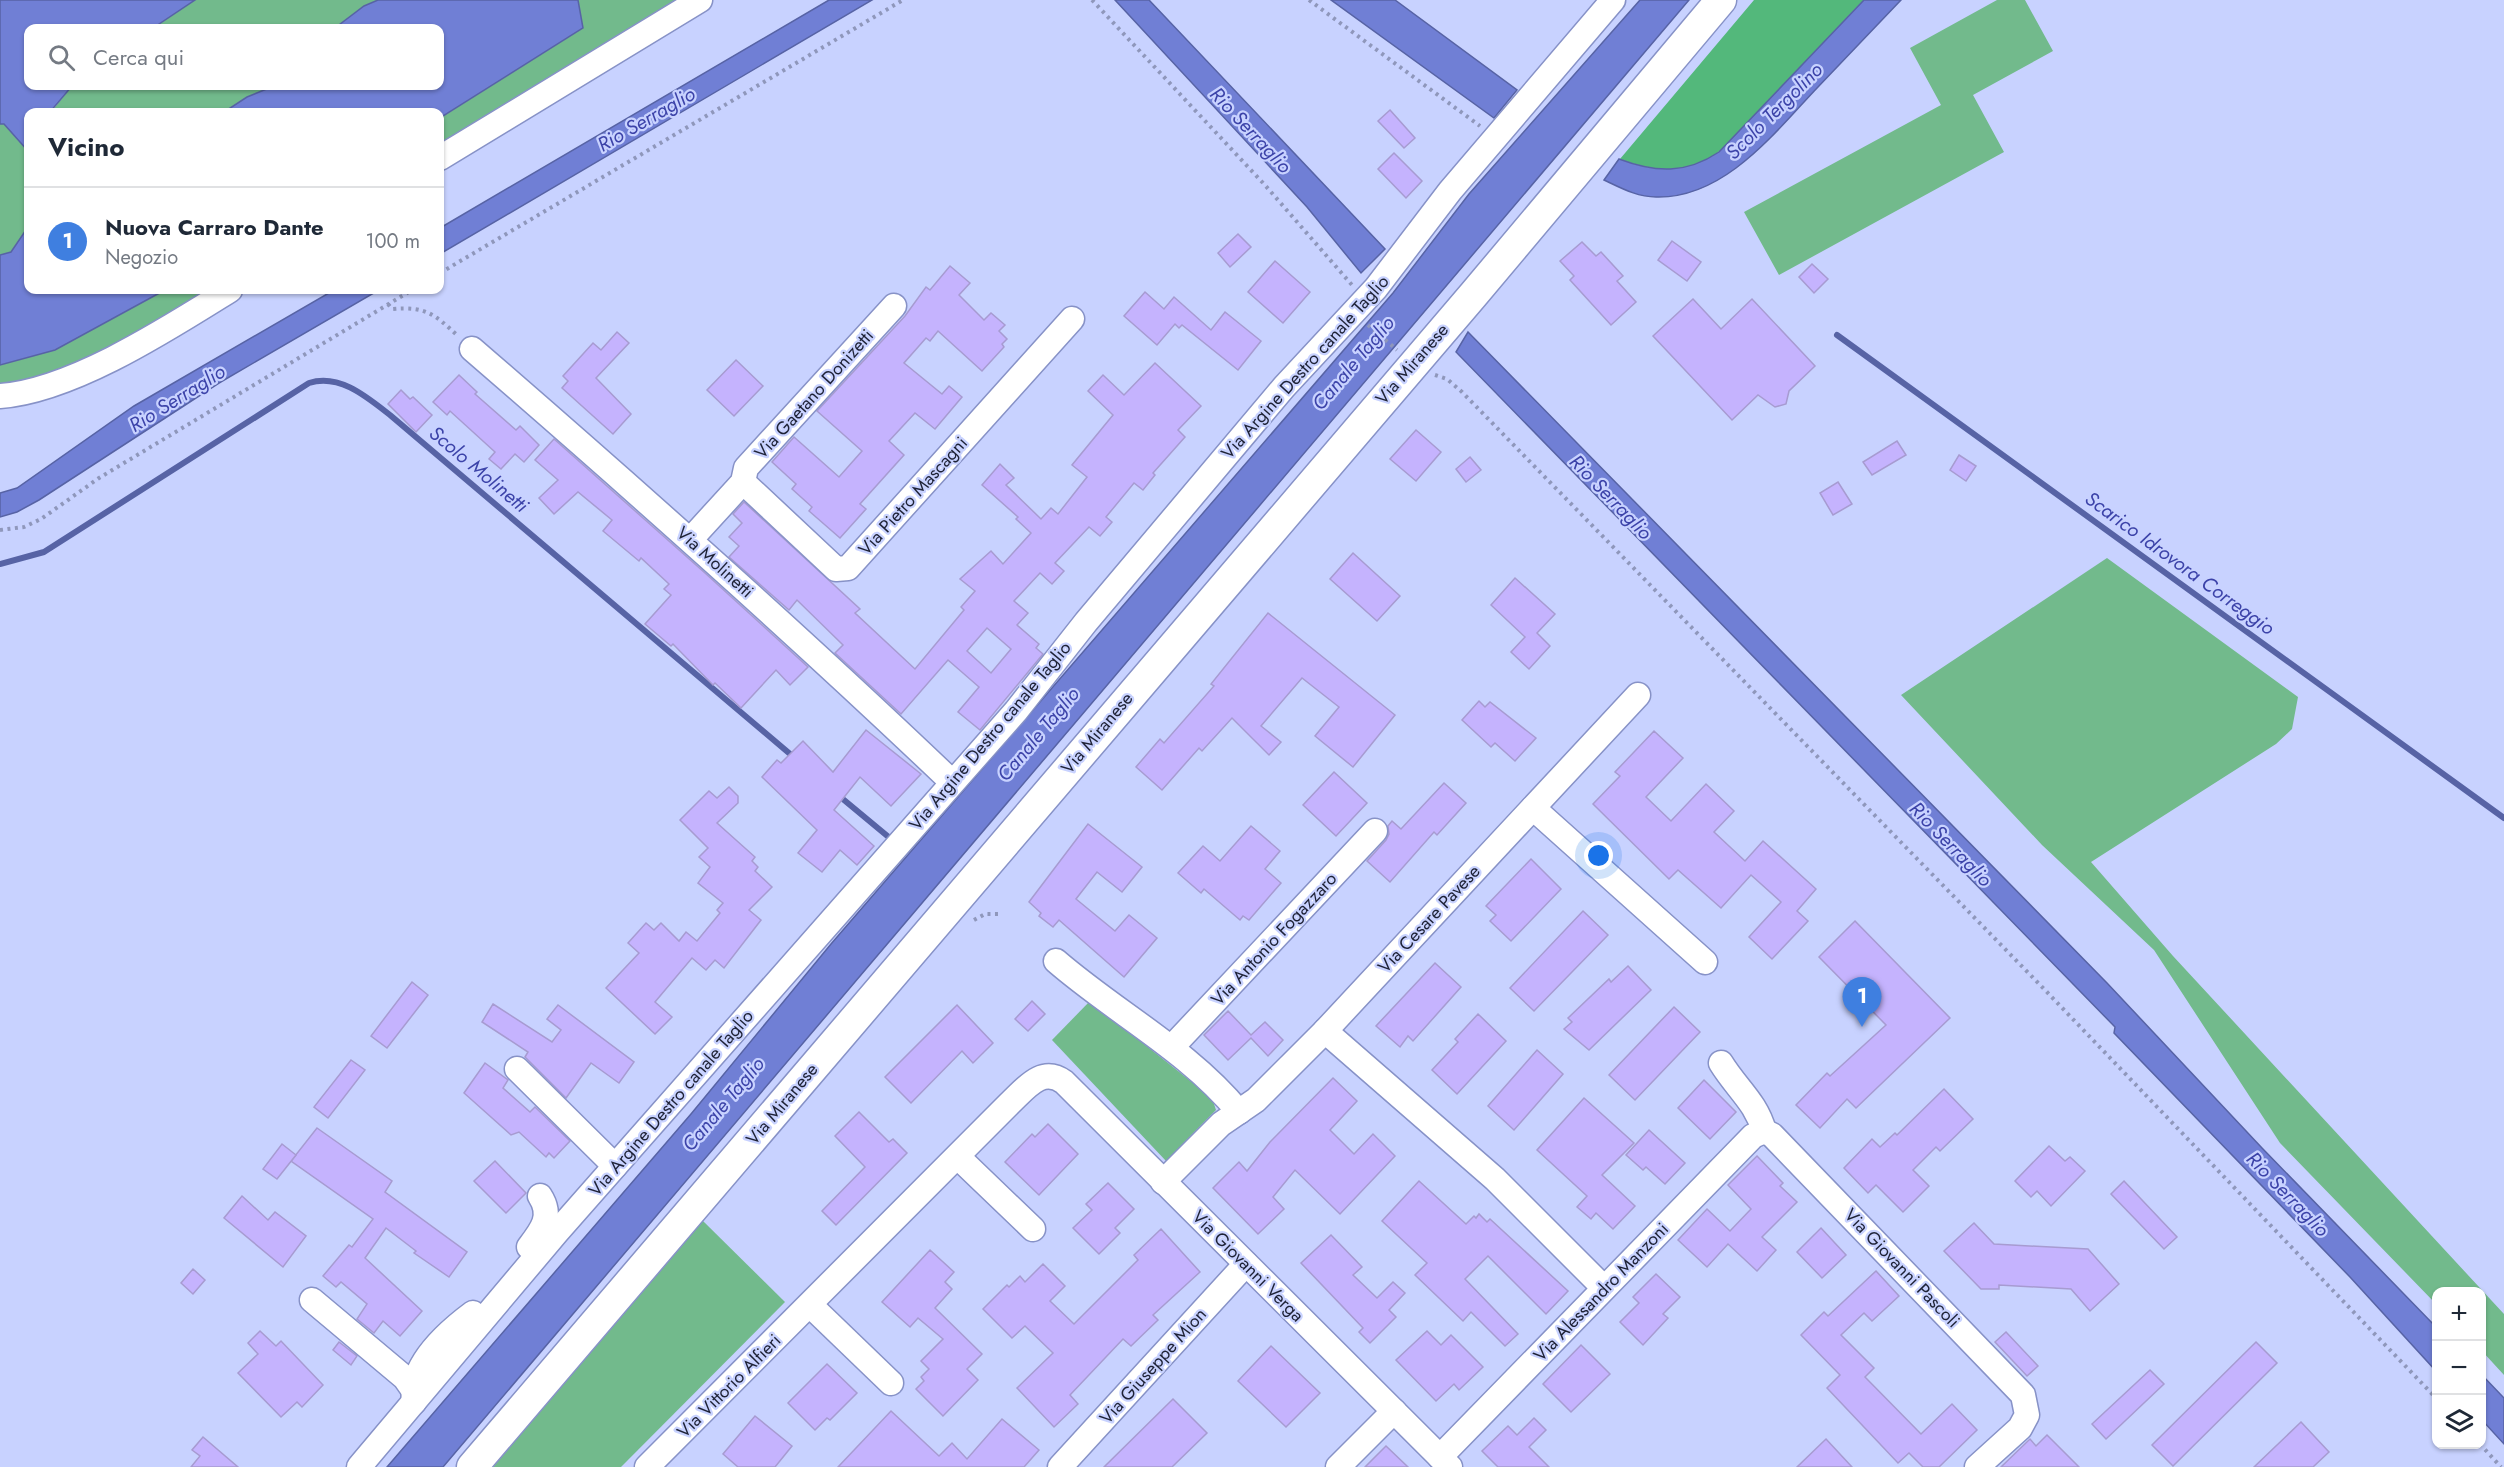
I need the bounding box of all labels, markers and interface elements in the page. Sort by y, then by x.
search box [24,24,444,90]
icon: search [45,41,78,74]
text: Cerca qui [93,41,184,73]
water label: Scolo Tergolino [1719,56,1830,166]
water label: Rio Serraglio [592,80,701,159]
water label: Rio Serraglio [1203,81,1299,180]
text: Vicino [48,128,125,166]
text: Nuova Carraro Dante [105,211,324,243]
text: 1 [62,227,73,256]
text: 100 m [365,227,420,256]
text: Negozio [105,243,178,272]
street label: Via Argine Destro canale Taglio [1215,269,1395,465]
water label: Canale Taglio [1305,310,1402,417]
street label: Via Miranese [1369,318,1455,410]
street label: Via Gaetano Donizetti [748,323,880,465]
water label: Rio Serraglio [123,357,231,440]
water label: Scolo Molinetti [423,419,535,520]
street label: Via Pietro Mascagni [852,431,974,561]
water label: Rio Serraglio [1562,448,1659,547]
water label: Scarico Idrovora Correggio [2079,485,2281,642]
street label: Via Molinetti [671,520,759,604]
street label: Via Argine Destro canale Taglio [903,636,1077,836]
water label: Canale Taglio [990,681,1087,788]
street label: Via Miranese [1055,686,1139,780]
water label: Rio Serraglio [1902,795,1999,894]
your location [1584,841,1613,870]
street label: Via Cesare Pavese [1372,859,1486,979]
street label: Via Antonio Fogazzaro [1205,866,1343,1012]
pin: 1 [1842,978,1882,1027]
street label: Via Argine Destro canale Taglio [582,1004,760,1202]
water label: Canale Taglio [675,1051,772,1158]
street label: Via Miranese [740,1057,824,1151]
water label: Rio Serraglio [2239,1145,2336,1244]
street label: Via Giovanni Pascoli [1838,1203,1966,1333]
street label: Via Giovanni Verga [1186,1204,1310,1328]
street label: Via Alessandro Manzoni [1528,1217,1674,1367]
map controls [2432,1287,2486,1449]
button: + [2432,1287,2486,1341]
street label: Via Giuseppe Mion [1094,1302,1212,1430]
street label: Via Vittorio Alfieri [671,1328,787,1444]
button: − [2432,1341,2486,1395]
button: layers [2432,1395,2486,1449]

